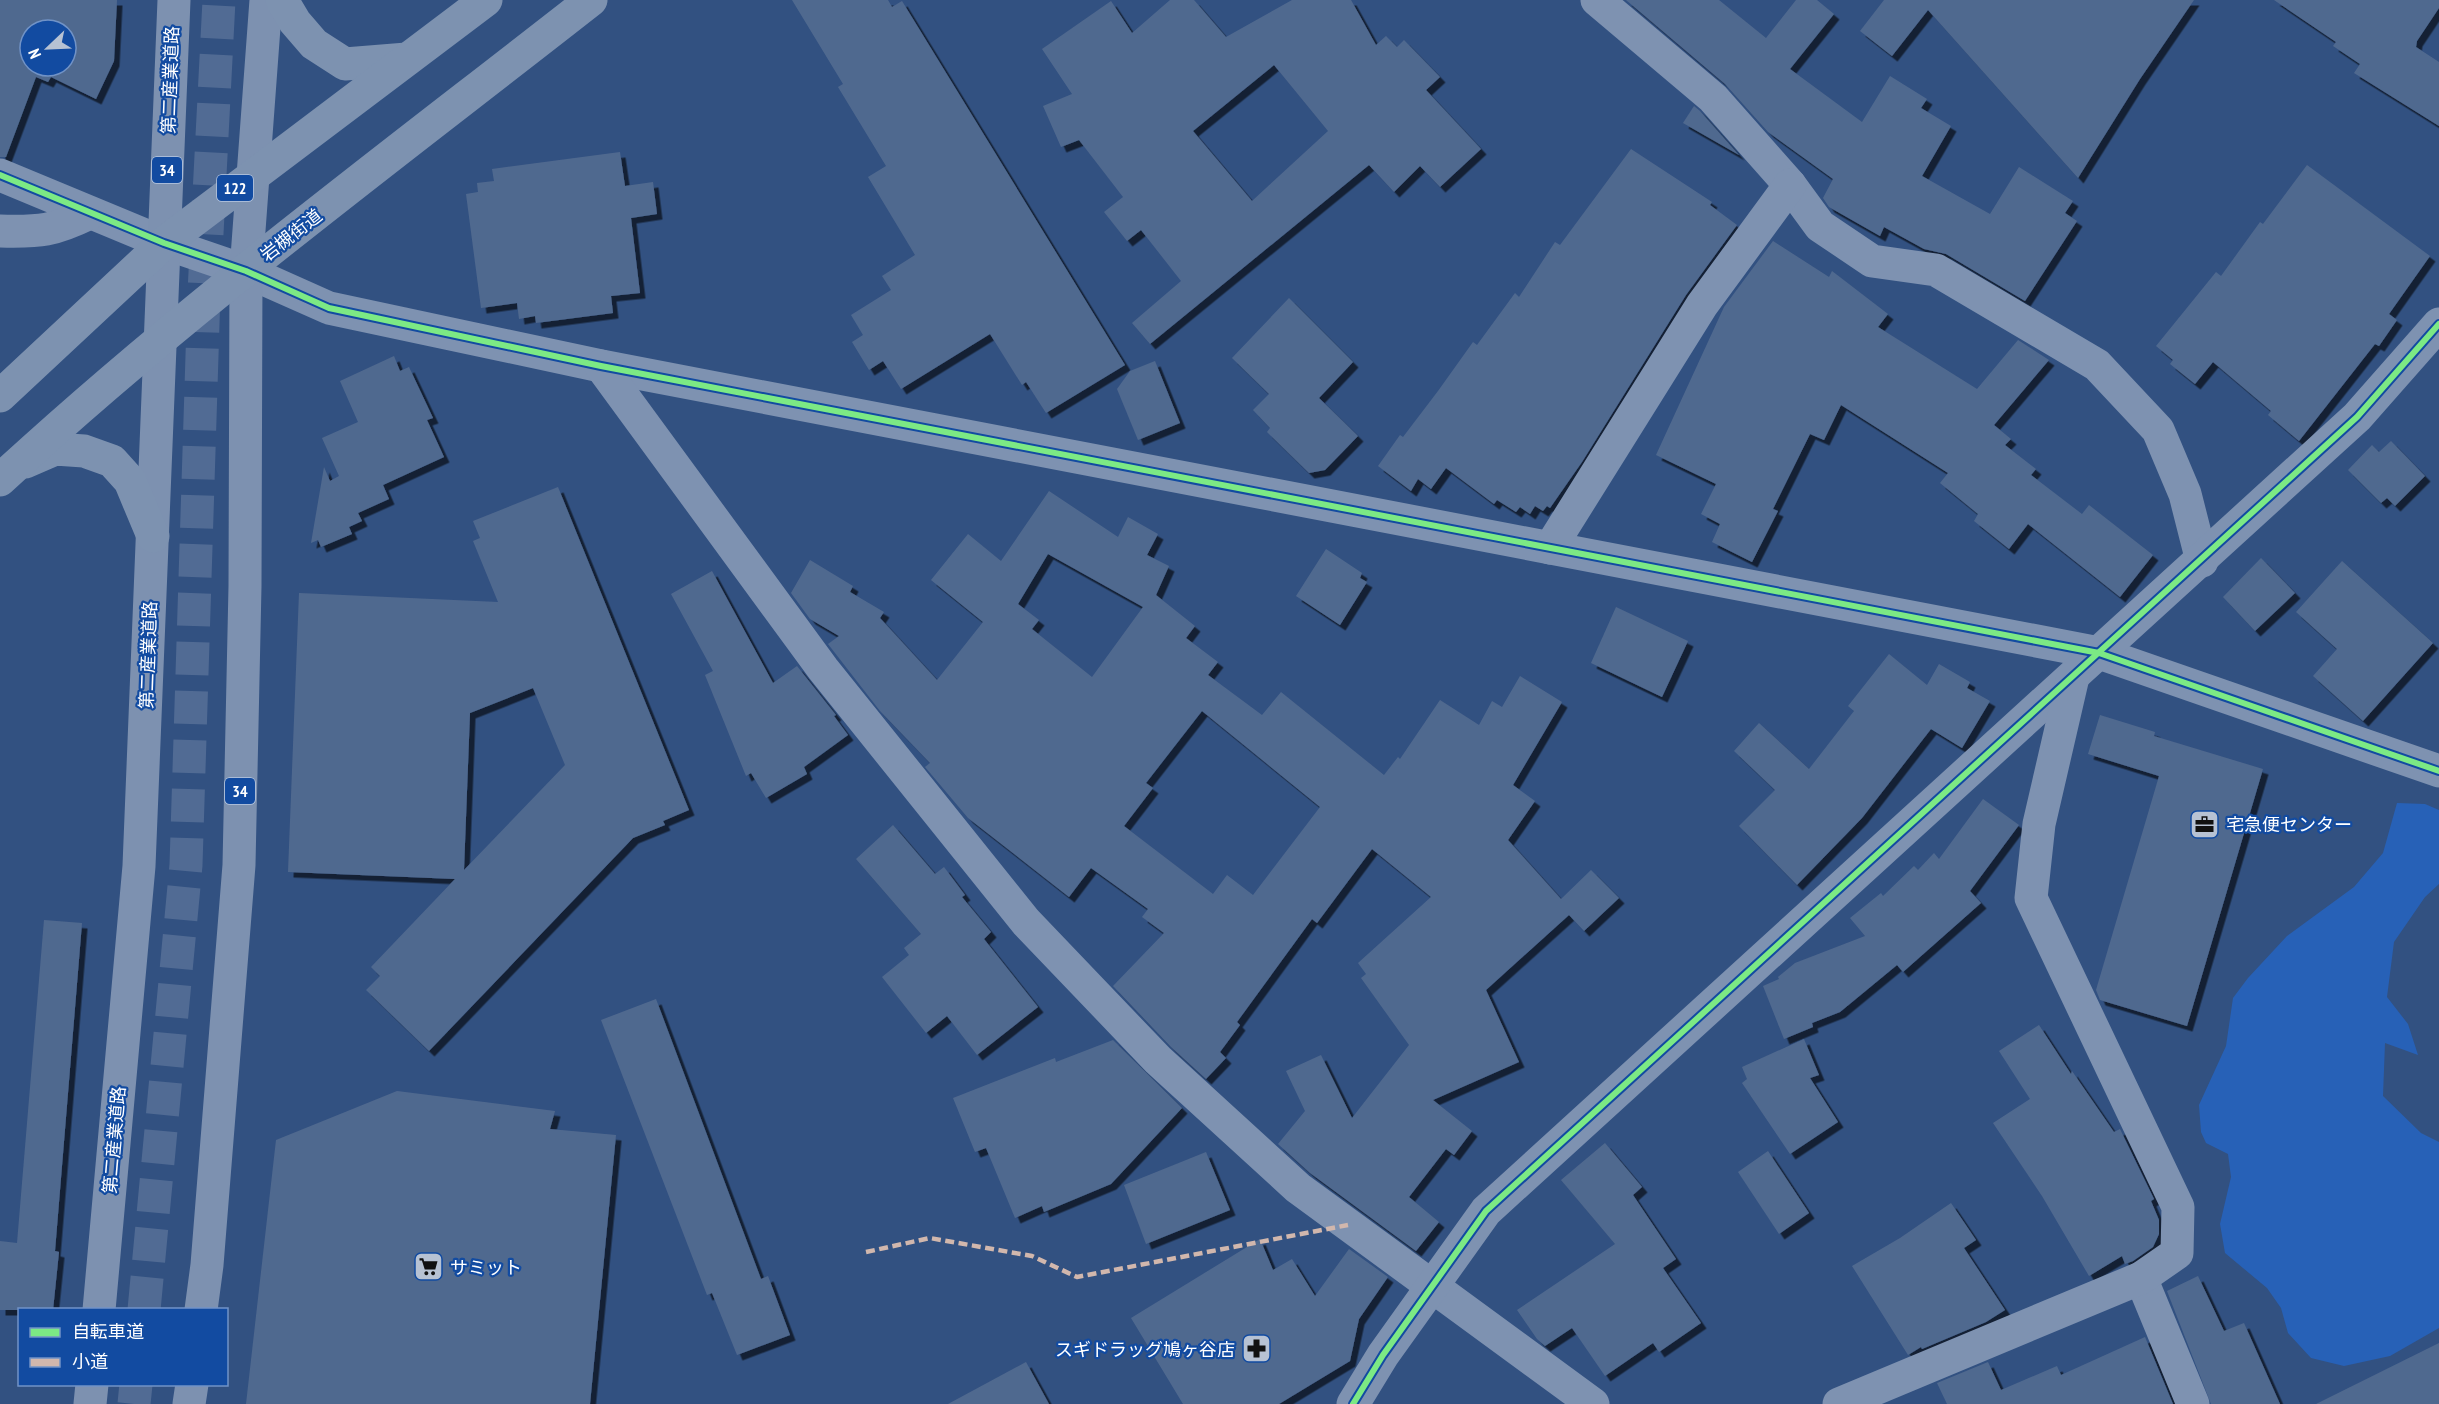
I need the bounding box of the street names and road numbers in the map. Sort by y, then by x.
street label: 第二産業道路 [157,26,183,134]
road number: 34 [152,157,182,183]
road number: 122 [217,175,253,201]
street label: 岩槻街道 [256,204,326,266]
street label: 第二産業道路 [135,601,161,709]
road number: 34 [225,778,255,804]
street label: 第二産業道路 [98,1085,130,1195]

